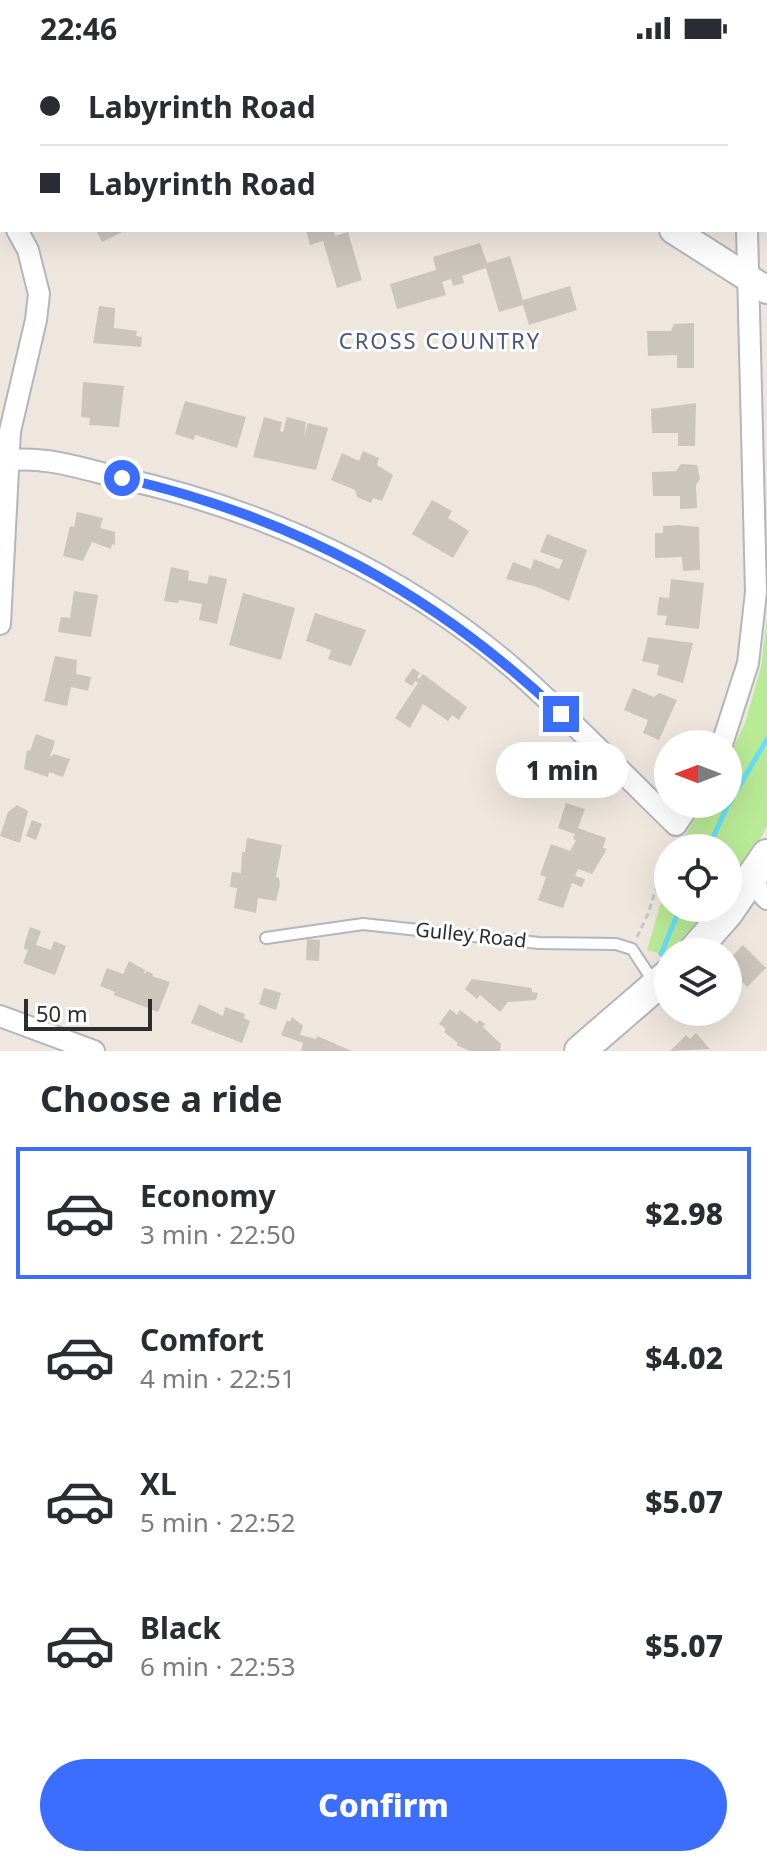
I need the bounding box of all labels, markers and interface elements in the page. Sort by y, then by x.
text: 22:46 [40,8,117,49]
text: Labyrinth Road [88,86,316,127]
text: Labyrinth Road [88,163,316,204]
district label: CROSS COUNTRY [339,325,541,355]
route start [104,460,140,496]
route end [543,696,579,732]
north arrow [654,730,742,818]
map controls [654,730,742,1026]
callout: 1 min [495,742,627,798]
text: 1 min [526,752,598,788]
button: locate [654,834,742,922]
street label: Gulley Road [414,915,528,954]
button: layers [654,938,742,1026]
scale bar [24,995,152,1031]
text: 50 m [36,998,87,1028]
text: Choose a ride [40,1074,282,1123]
text: Economy [140,1175,276,1216]
icon: car [44,1177,116,1249]
text: $2.98 [645,1193,723,1234]
text: 3 min · 22:50 [140,1216,296,1252]
text: Comfort [140,1319,264,1360]
icon: car [44,1321,116,1393]
text: $4.02 [645,1337,723,1378]
text: 4 min · 22:51 [140,1360,296,1396]
text: XL [140,1463,177,1504]
icon: car [44,1465,116,1537]
text: $5.07 [645,1481,723,1522]
text: 5 min · 22:52 [140,1504,296,1540]
text: Black [140,1607,221,1648]
icon: car [44,1609,116,1681]
text: $5.07 [645,1625,723,1666]
text: 6 min · 22:53 [140,1648,296,1684]
button: Confirm [40,1759,727,1851]

